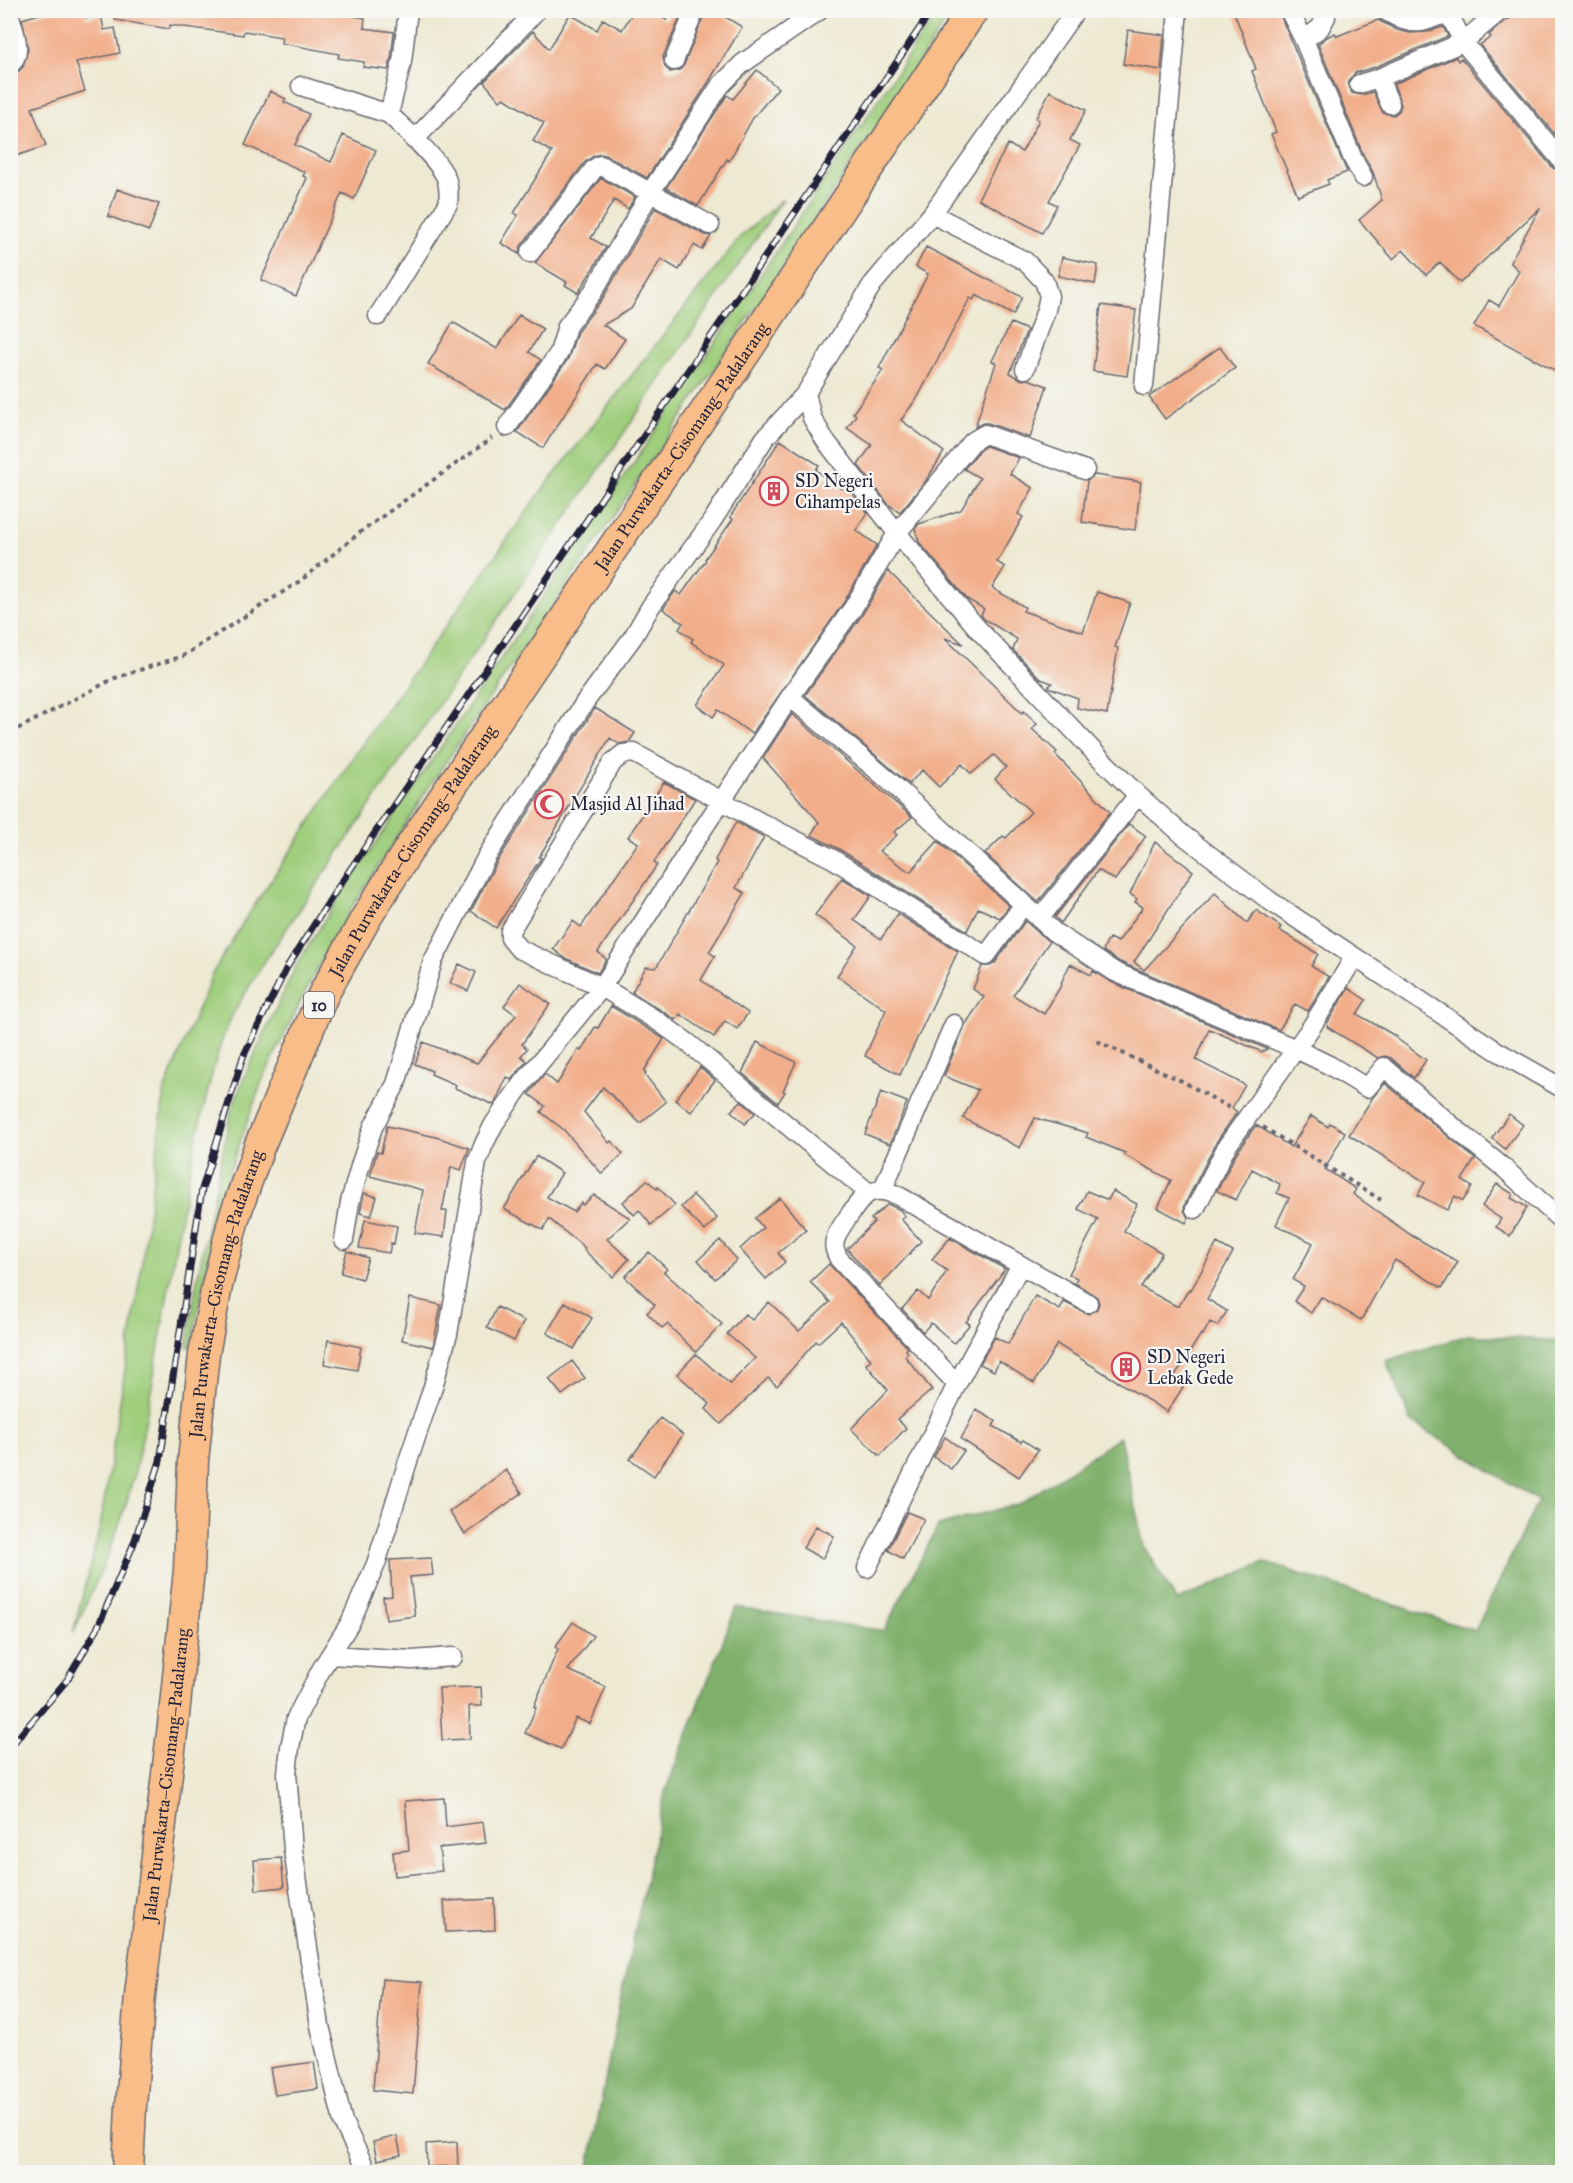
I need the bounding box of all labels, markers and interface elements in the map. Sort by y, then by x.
street label: Jalan Purwakarta–Cisomang–Padalarang [589,318,775,577]
place label: SD Negeri Cihampelas [795,470,881,513]
building icon: SD Negeri Cihampelas [758,475,790,507]
street label: Jalan Purwakarta–Cisomang–Padalarang [323,720,502,983]
mosque icon: Masjid Al Jihad [533,788,565,820]
place label: Masjid Al Jihad [570,793,685,816]
road number: 10 [304,992,334,1018]
street label: Jalan Purwakarta–Cisomang–Padalarang [184,1146,269,1441]
place label: SD Negeri Lebak Gede [1147,1346,1234,1389]
building icon: SD Negeri Lebak Gede [1110,1351,1142,1383]
street label: Jalan Purwakarta–Cisomang–Padalarang [138,1627,195,1925]

